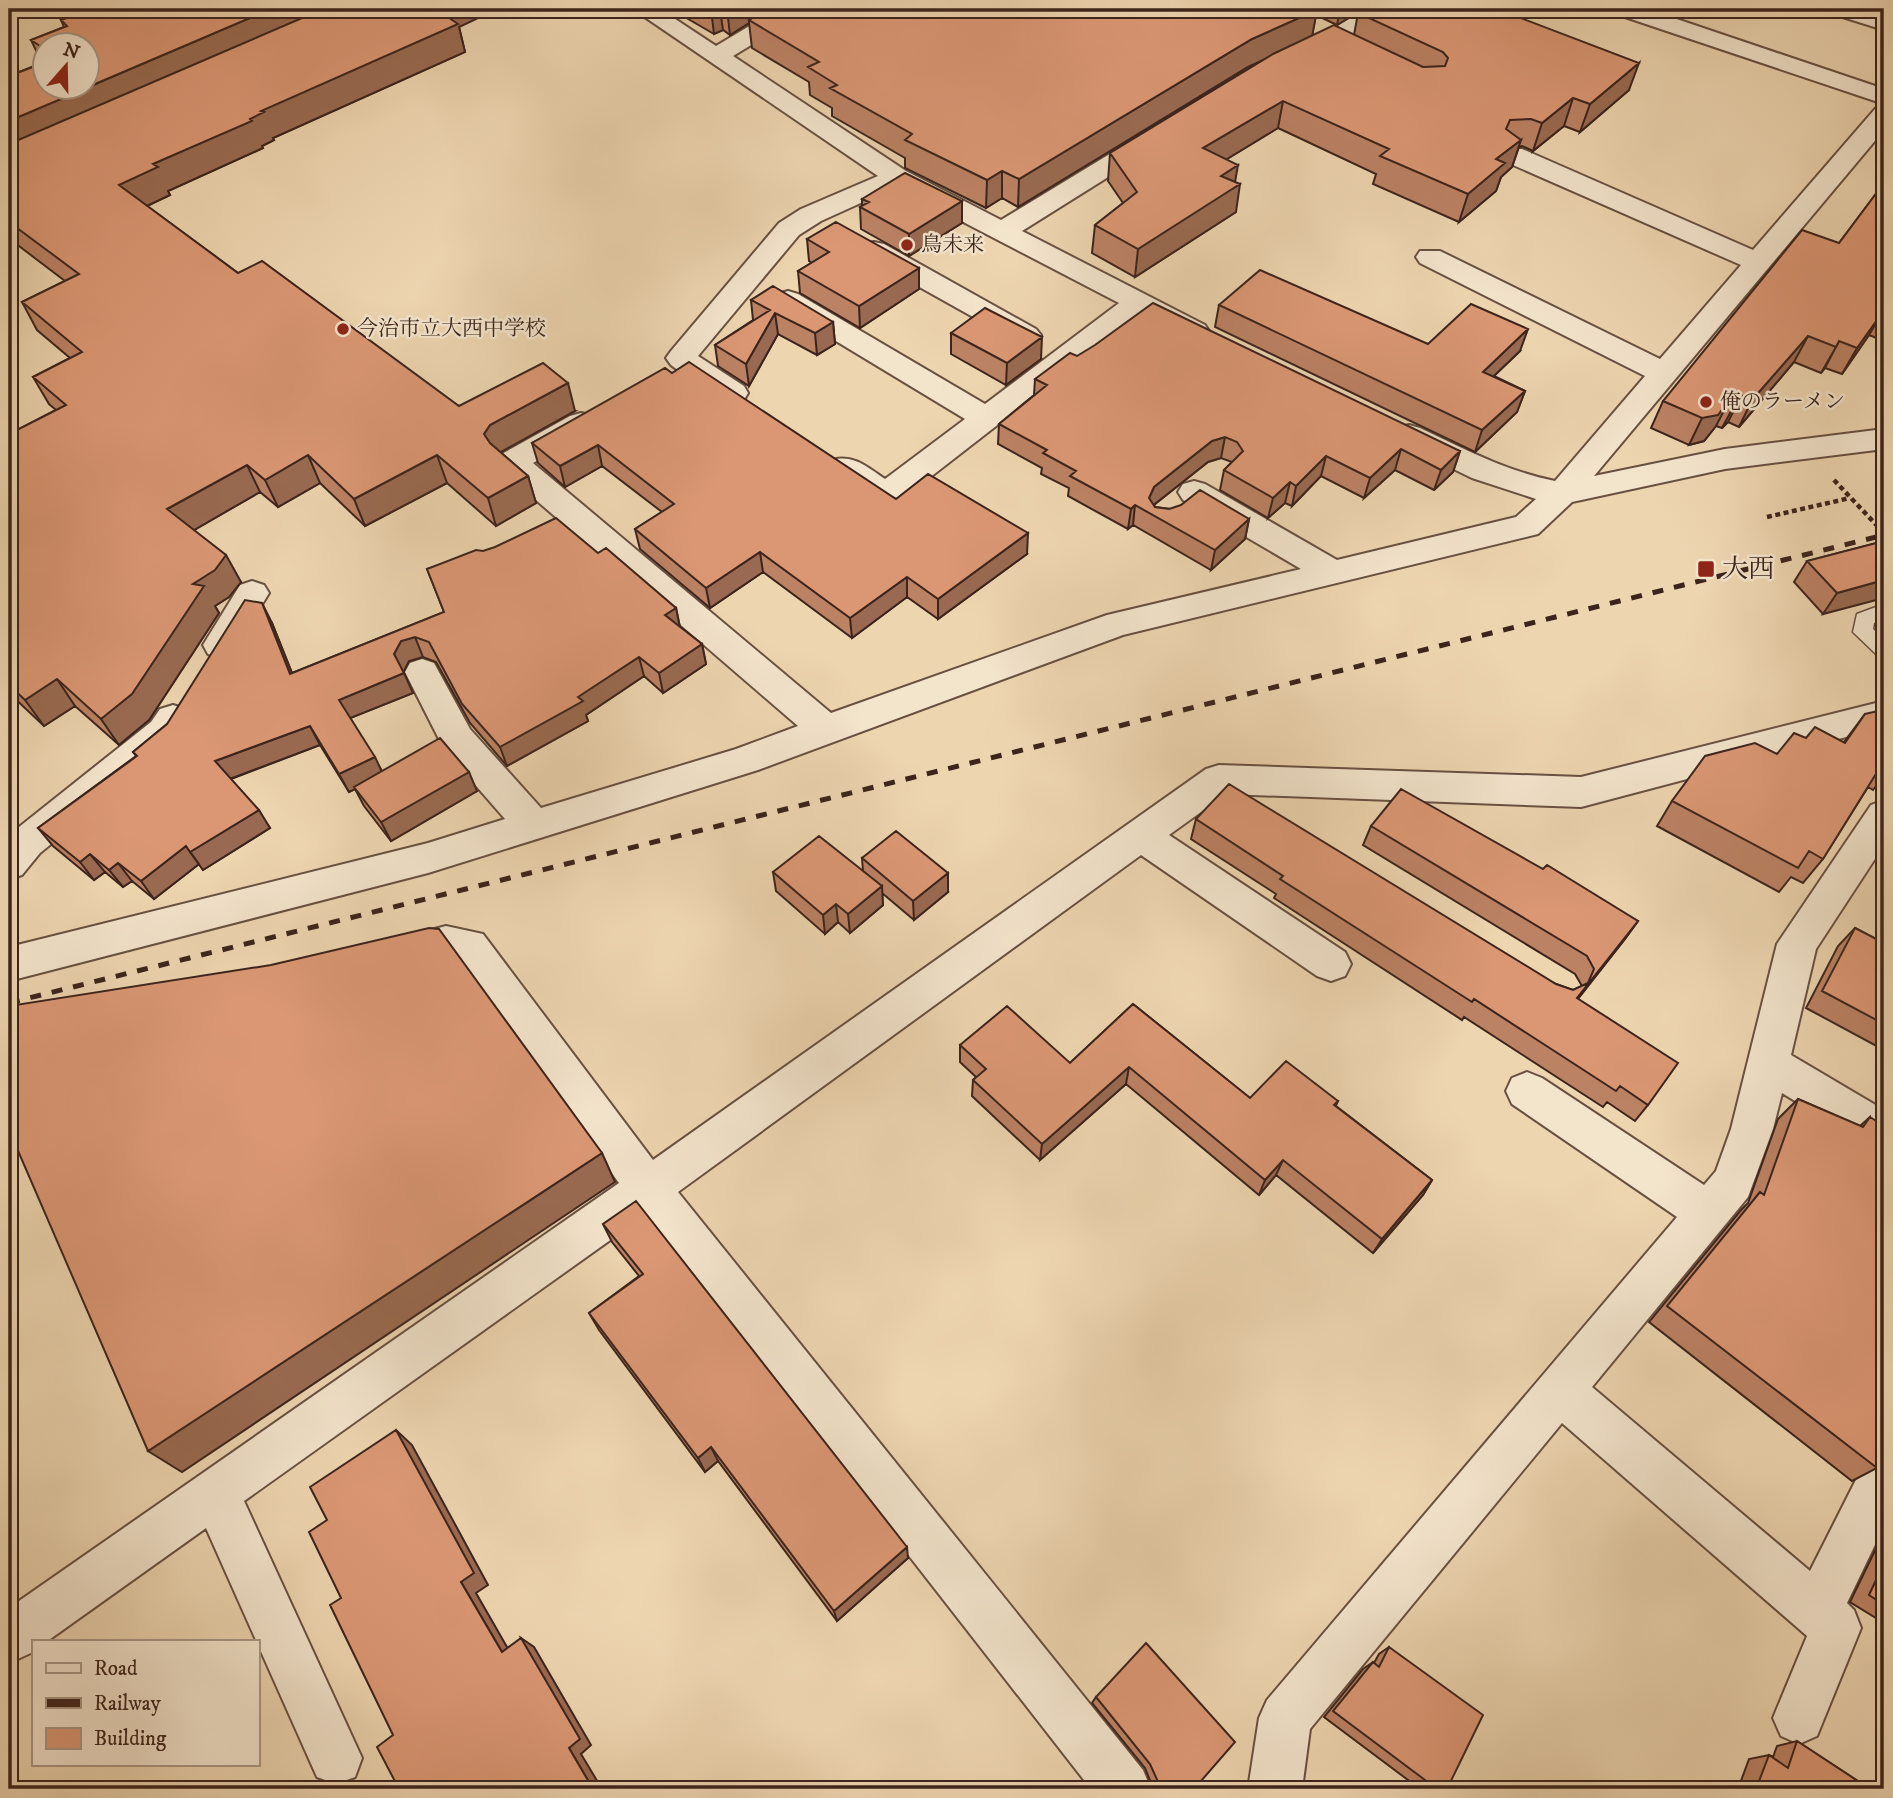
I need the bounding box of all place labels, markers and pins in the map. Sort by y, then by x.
place label: 鳥未来 [921,232,984,258]
marker: 鳥未来 [899,237,915,253]
place label: 今治市立大西中学校 [357,316,546,342]
marker: 今治市立大西中学校 [335,321,351,337]
place label: 俺のラーメン [1720,389,1845,415]
marker: 俺のラーメン [1698,394,1714,410]
place label: 大西 [1722,553,1774,586]
marker: 大西 [1696,559,1716,579]

